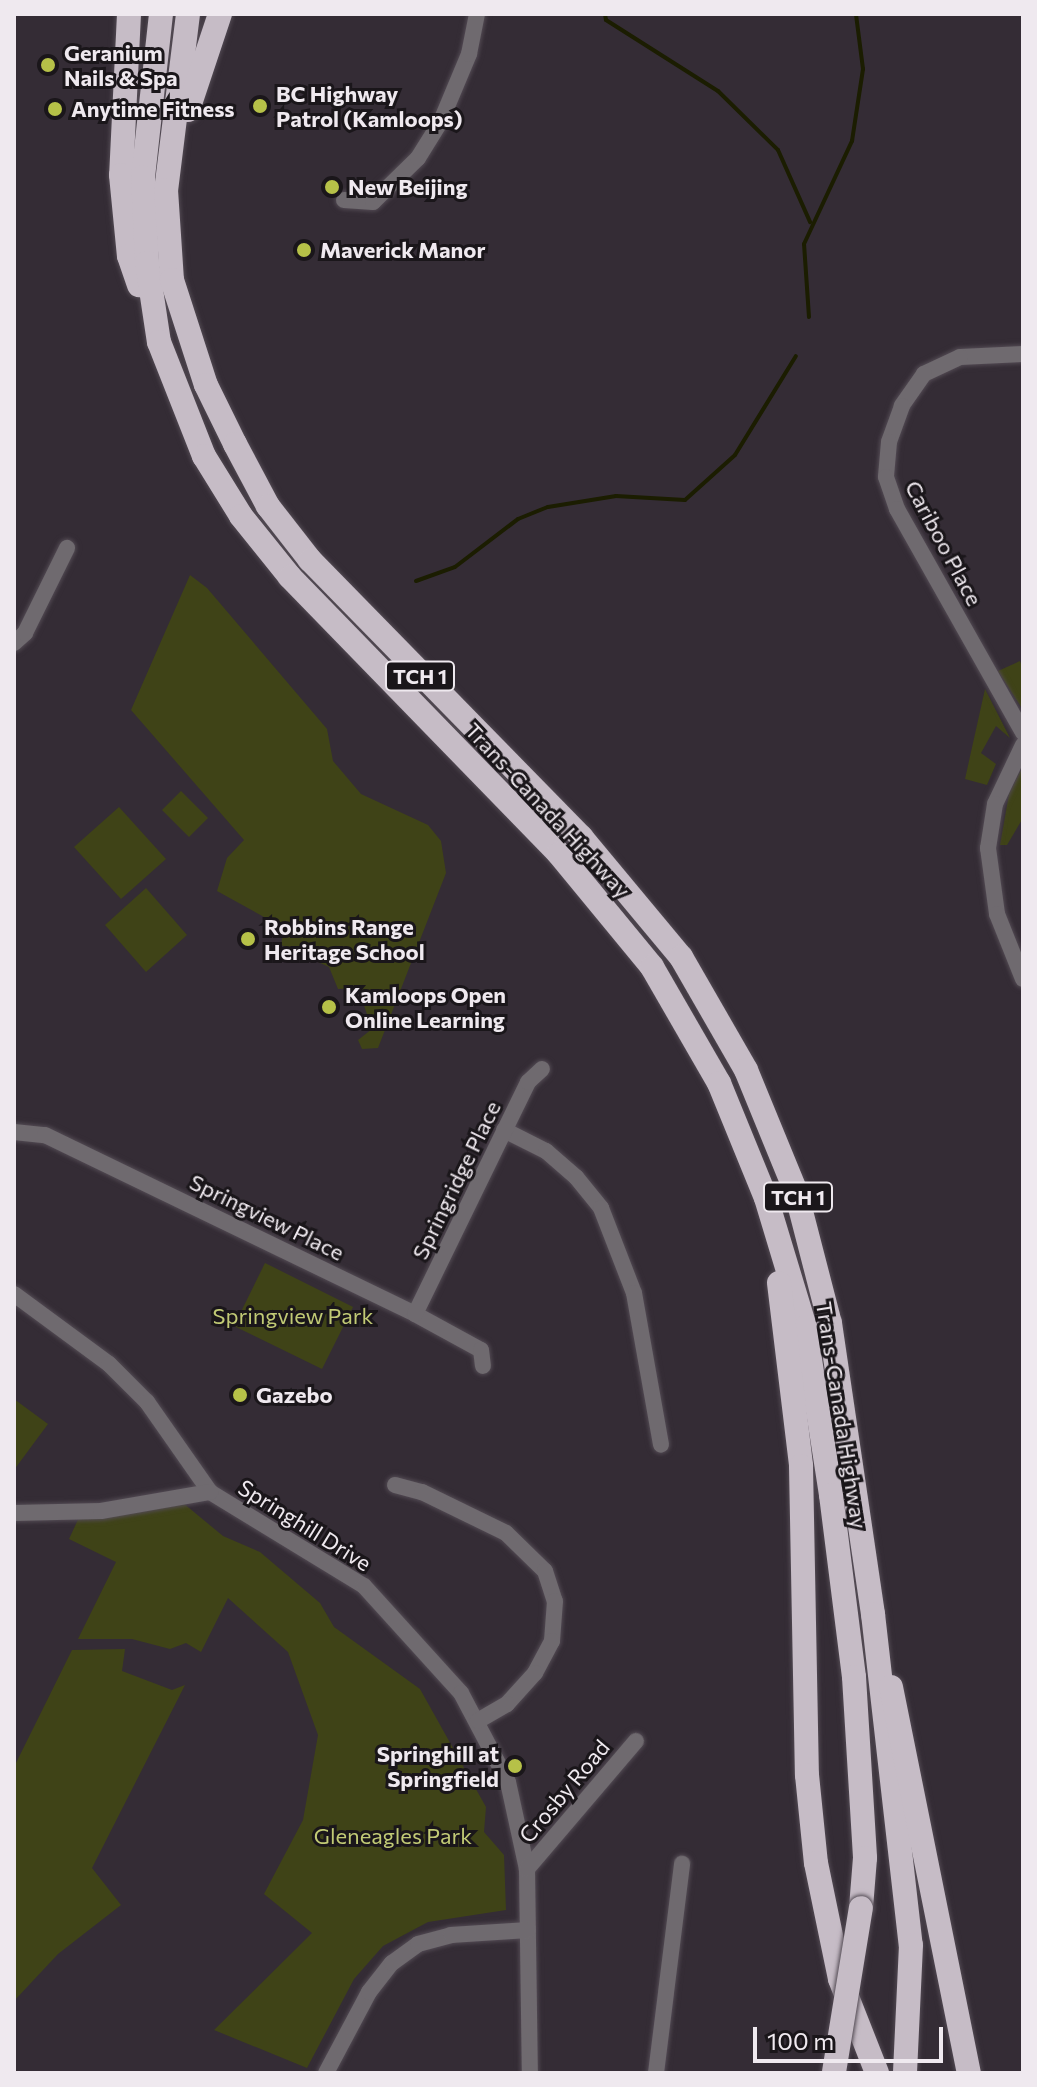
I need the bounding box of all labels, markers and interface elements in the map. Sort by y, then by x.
place label: Geranium Nails & Spa [64,39,178,90]
marker: Geranium Nails & Spa [39,56,57,74]
place label: BC Highway Patrol (Kamloops) [276,80,463,132]
place label: Anytime Fitness [71,96,235,122]
marker: BC Highway Patrol (Kamloops) [251,97,269,115]
marker: Anytime Fitness [46,100,64,118]
place label: New Beijing [348,174,468,200]
marker: New Beijing [323,178,341,196]
place label: Maverick Manor [320,237,486,263]
marker: Maverick Manor [295,241,313,259]
street label: Cariboo Place [900,476,988,610]
road number: TCH 1 [384,660,456,692]
street label: Trans-Canada Highway [460,717,636,903]
place label: Robbins Range Heritage School [264,913,425,964]
marker: Robbins Range Heritage School [239,930,257,948]
place label: Kamloops Open Online Learning [345,981,506,1032]
marker: Kamloops Open Online Learning [320,998,338,1016]
street label: Springridge Place [406,1096,506,1264]
street label: Springview Place [186,1168,348,1266]
road number: TCH 1 [762,1181,834,1213]
street label: Trans-Canada Highway [811,1299,873,1531]
park label: Springview Park [212,1303,374,1329]
place label: Gazebo [256,1382,333,1408]
marker: Gazebo [231,1386,249,1404]
street label: Springhill Drive [234,1474,376,1576]
street label: Crosby Road [513,1734,615,1848]
place label: Springhill at Springfield [377,1740,499,1792]
marker: Springhill at Springfield [506,1757,524,1775]
park label: Gleneagles Park [314,1823,472,1849]
scale bar [757,2011,947,2061]
text: 100 m [767,2026,834,2055]

